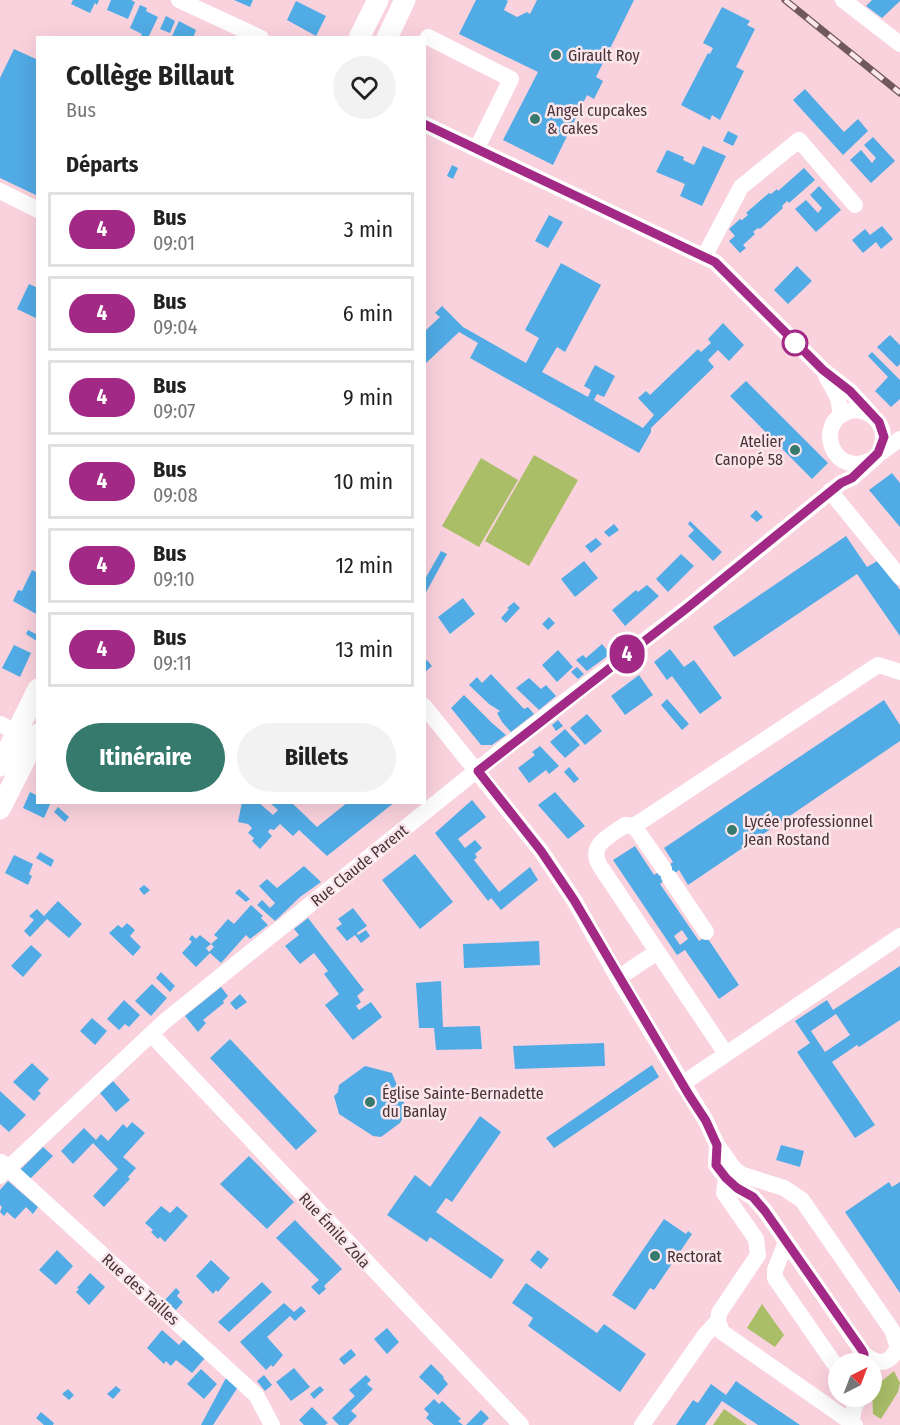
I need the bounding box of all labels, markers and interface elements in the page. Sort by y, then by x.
place label: Girault Roy [568,46,641,65]
marker: Girault Roy [549,48,563,62]
button: heart [333,56,396,119]
text: Collège Billaut [66,59,234,92]
text: Bus [66,98,96,122]
place label: Angel cupcakes & cakes [547,101,647,138]
marker: Angel cupcakes & cakes [528,112,542,126]
text: Départs [66,151,138,178]
text: Bus [153,204,186,231]
text: 4 [97,216,107,242]
text: 3 min [344,216,393,243]
text: 09:01 [153,231,195,255]
text: Bus [153,288,186,315]
text: 4 [97,300,107,326]
text: 6 min [343,300,393,327]
text: 09:04 [153,315,197,339]
unlabelled marker [782,330,808,356]
text: Bus [153,372,186,399]
text: 4 [97,384,107,410]
text: 9 min [343,384,393,411]
text: 09:07 [153,399,195,423]
place label: Atelier Canopé 58 [715,432,783,469]
marker: Atelier Canopé 58 [788,443,802,457]
text: Bus [153,456,186,483]
text: 4 [97,468,107,494]
text: 10 min [334,468,393,495]
text: 09:08 [153,483,198,507]
text: Bus [153,540,186,567]
text: 4 [97,552,107,578]
text: 12 min [335,552,393,579]
text: 09:10 [153,567,195,591]
text: Bus [153,624,186,651]
line badge: 4 [608,634,646,674]
text: 4 [97,636,107,662]
text: 13 min [335,636,393,663]
text: 4 [622,641,632,667]
text: 09:11 [153,651,192,675]
button: Itinéraire [66,723,225,792]
button: Billets [237,723,396,792]
place label: Lycée professionnel Jean Rostand [744,812,873,849]
street label: Rue Claude Parent [307,820,412,910]
marker: Lycée professionnel Jean Rostand [725,823,739,837]
place label: Église Sainte-Bernadette du Banlay [382,1084,544,1121]
marker: Église Sainte-Bernadette du Banlay [363,1095,377,1109]
street label: Rue Émile Zola [295,1189,374,1272]
place label: Rectorat [667,1247,723,1266]
marker: Rectorat [648,1249,662,1263]
street label: Rue des Tailles [98,1250,183,1329]
north arrow [828,1353,882,1407]
map controls [828,1353,882,1407]

